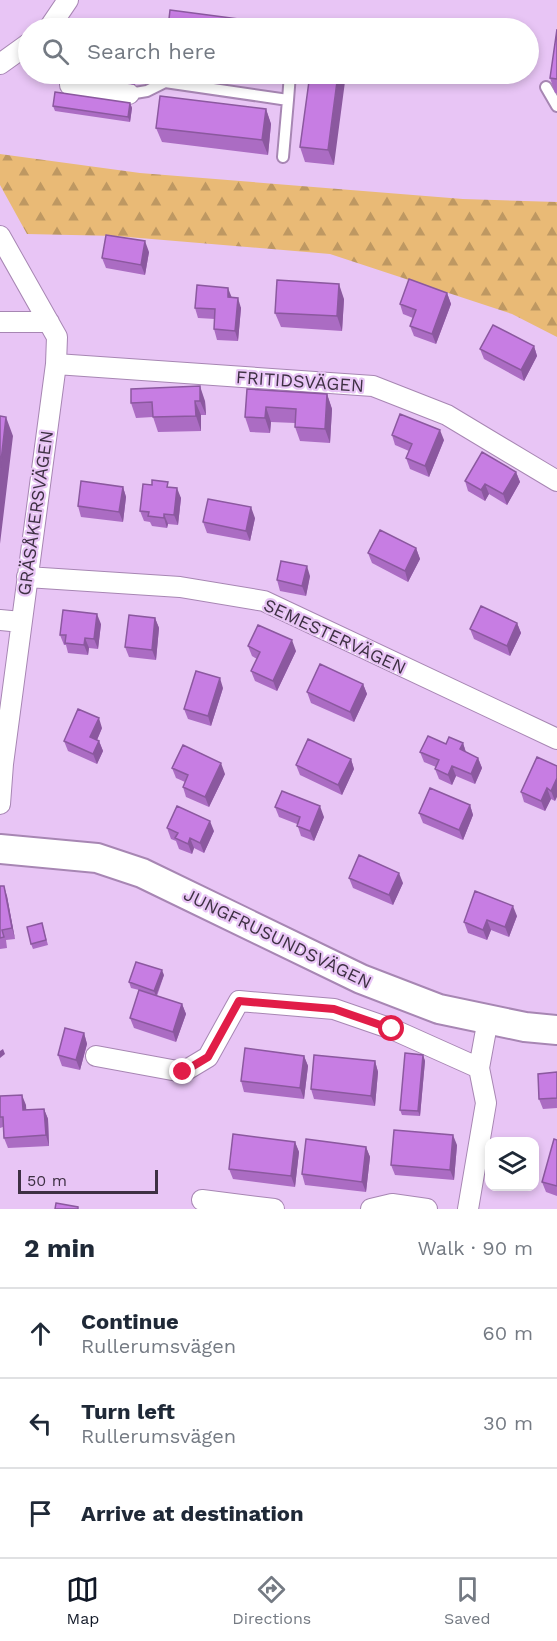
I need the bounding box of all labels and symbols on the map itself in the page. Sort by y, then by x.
street label: FRITIDSVÄGEN [235,366,365,396]
street label: GRÄSÅKERSVÄGEN [13,429,57,597]
street label: SEMESTERVÄGEN [260,594,410,678]
street label: JUNGFRUSUNDSVÄGEN [181,883,375,993]
route start [378,1015,404,1041]
route end [169,1058,195,1084]
scale bar [18,1167,158,1194]

